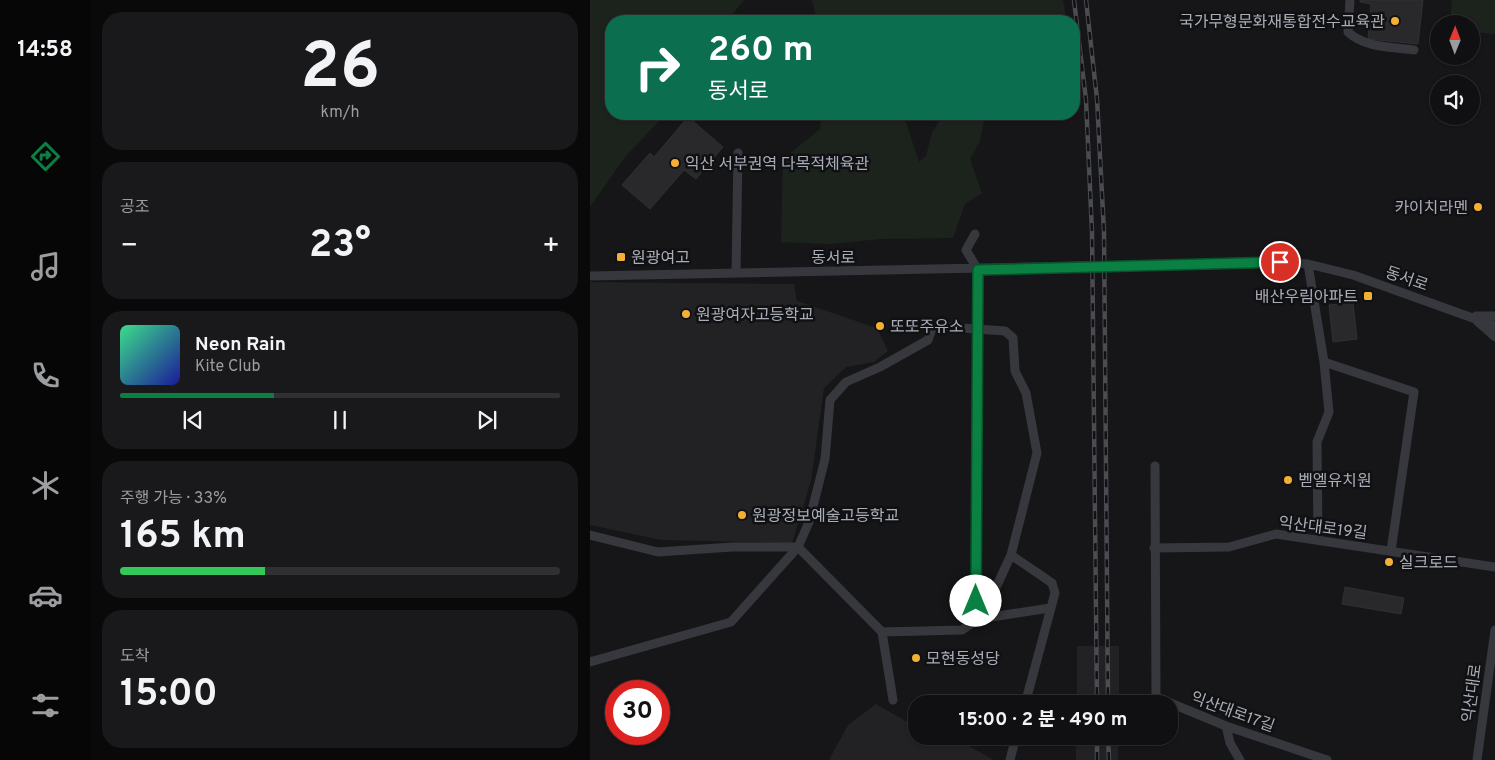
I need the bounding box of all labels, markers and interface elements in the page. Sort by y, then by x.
place label: 국가무형문화재통합전수교육관 [1179,13,1385,33]
marker: 국가무형문화재통합전수교육관 [1389,15,1401,27]
north arrow [1430,15,1480,65]
map controls [1430,15,1480,125]
text: 26 [300,29,380,111]
text: 260 m [708,29,813,73]
icon: right [625,35,690,100]
text: 14:58 [17,37,73,64]
button: sound [1430,75,1480,125]
text: 동서로 [708,79,769,106]
text: km/h [321,103,359,123]
icon: directions [28,139,63,174]
place label: 익산 서부권역 다목적체육관 [685,155,869,175]
marker: 익산 서부권역 다목적체육관 [669,157,681,169]
text: 공조 [120,198,149,218]
place label: 카이치라멘 [1394,199,1468,219]
marker: 카이치라멘 [1472,201,1484,213]
text: 23° [309,222,371,271]
text: − [120,229,138,265]
text: + [542,229,560,265]
pin [1259,241,1301,283]
icon: arrive [1266,248,1294,276]
icon: music [28,249,63,284]
place label: 원광여고 [631,249,690,269]
street label: 동서로 [811,249,855,269]
marker: 원광여고 [615,251,627,263]
street label: 동서로 [1382,263,1431,297]
place label: 배산우림아파트 [1255,288,1358,308]
marker: 배산우림아파트 [1362,290,1374,302]
place label: 원광여자고등학교 [696,306,814,326]
marker: 원광여자고등학교 [680,308,692,320]
place label: 또또주유소 [890,318,964,338]
marker: 또또주유소 [874,320,886,332]
text: Neon Rain [195,333,286,357]
text: Kite Club [195,357,260,377]
icon: phone [28,358,63,393]
icon: previous [179,406,207,434]
icon: pause [326,406,354,434]
icon: next [473,406,501,434]
icon: climate [28,468,63,503]
place label: 벧엘유치원 [1298,472,1372,492]
marker: 벧엘유치원 [1282,474,1294,486]
text: 주행 가능 · 33% [120,489,227,509]
place label: 원광정보예술고등학교 [752,507,899,527]
marker: 원광정보예술고등학교 [736,509,748,521]
text: 165 km [120,513,246,562]
street label: 익산대로19길 [1277,514,1368,544]
place label: 실크로드 [1399,554,1458,574]
marker: 실크로드 [1383,556,1395,568]
position arrow [949,574,1001,626]
icon: car [28,578,63,613]
text: 도착 [120,647,149,667]
place label: 모현동성당 [926,650,1000,670]
marker: 모현동성당 [910,652,922,664]
street label: 익산대로 [1459,662,1487,724]
text: 15:00 [120,671,218,720]
speed limit sign: 30 [605,680,670,745]
icon: filters [28,688,63,723]
street label: 익산대로17길 [1188,688,1277,737]
text: 15:00 · 2 분 · 490 m [959,708,1127,732]

